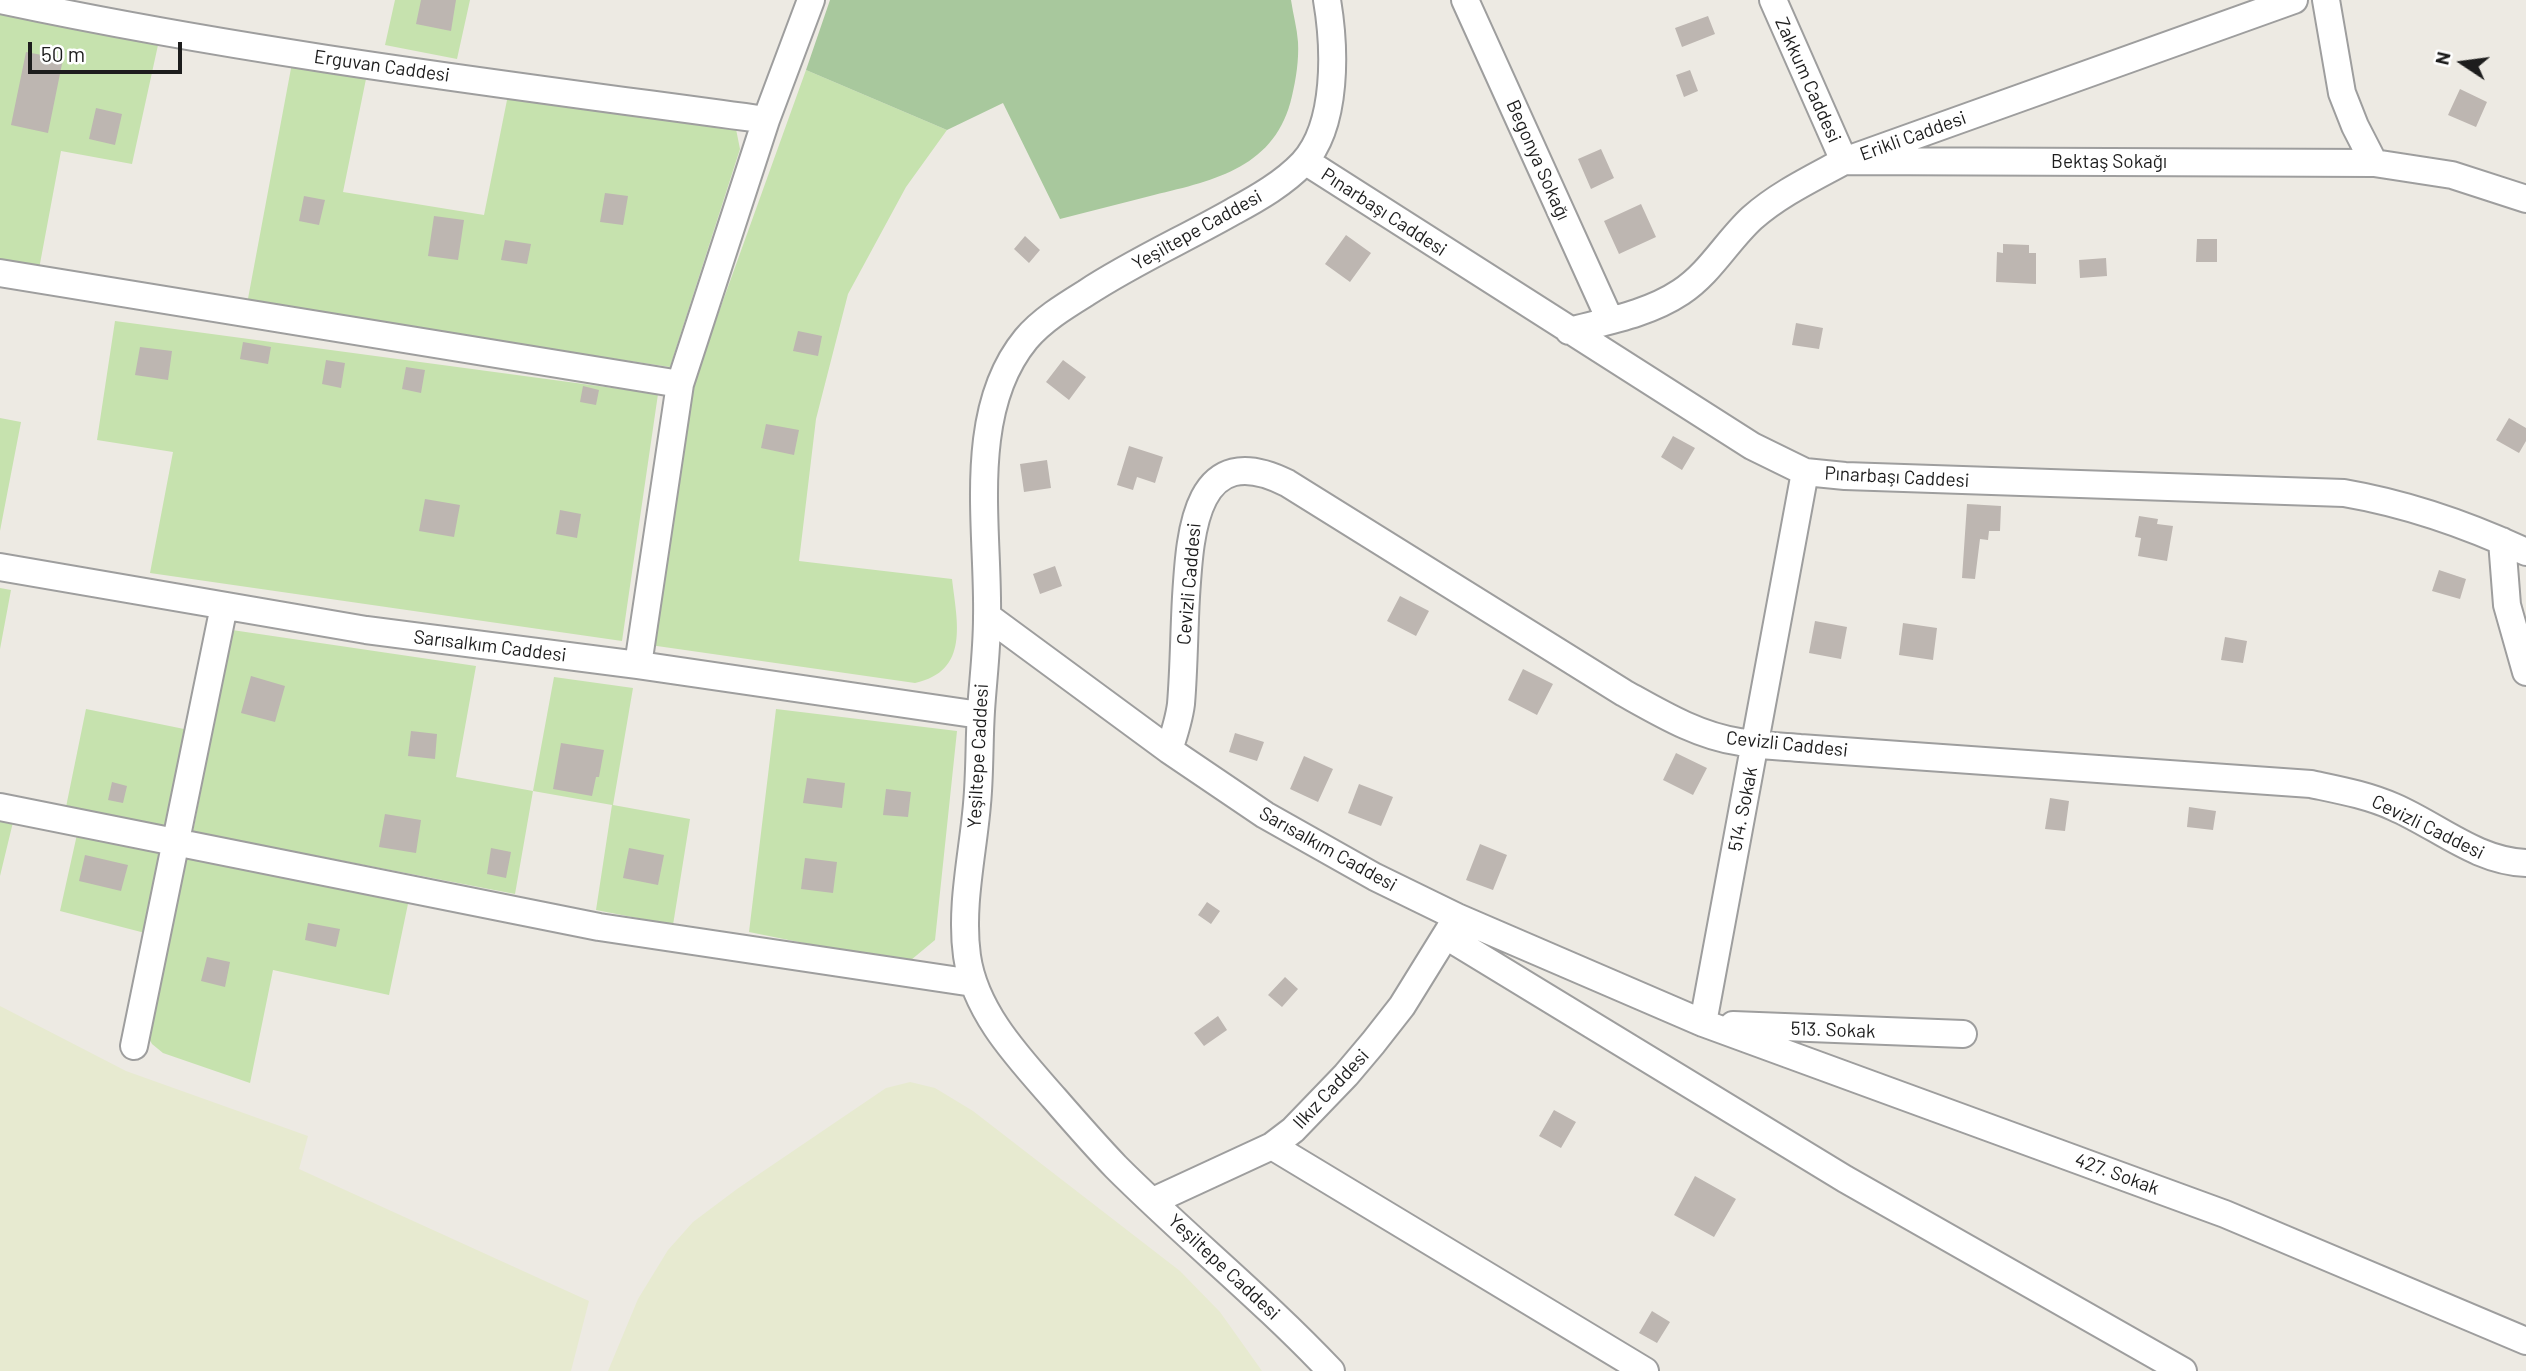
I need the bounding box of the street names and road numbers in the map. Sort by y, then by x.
street label: Zakkum Caddesi [1770,14,1846,146]
street label: Erguvan Caddesi [313,45,451,87]
street label: Begonya Sokağı [1501,96,1575,224]
street label: Erikli Caddesi [1857,106,1969,166]
street label: Bektaş Sokağı [2051,151,2167,173]
street label: Pınarbaşı Caddesi [1317,163,1451,261]
street label: Yeşiltepe Caddesi [1128,185,1266,275]
street label: Pınarbaşı Caddesi [1824,462,1970,492]
street label: Cevizli Caddesi [1172,522,1206,646]
street label: Sarısalkım Caddesi [412,625,568,667]
street label: Yeşiltepe Caddesi [963,683,993,829]
street label: Cevizli Caddesi [1725,726,1849,762]
street label: 514. Sokak [1724,765,1762,853]
street label: Cevizli Caddesi [2368,790,2488,864]
street label: Sarısalkım Caddesi [1255,802,1401,896]
street label: 513. Sokak [1790,1017,1876,1043]
street label: Ilkız Caddesi [1288,1044,1374,1134]
street label: 427. Sokak [2072,1148,2162,1200]
street label: Yeşiltepe Caddesi [1163,1209,1285,1325]

